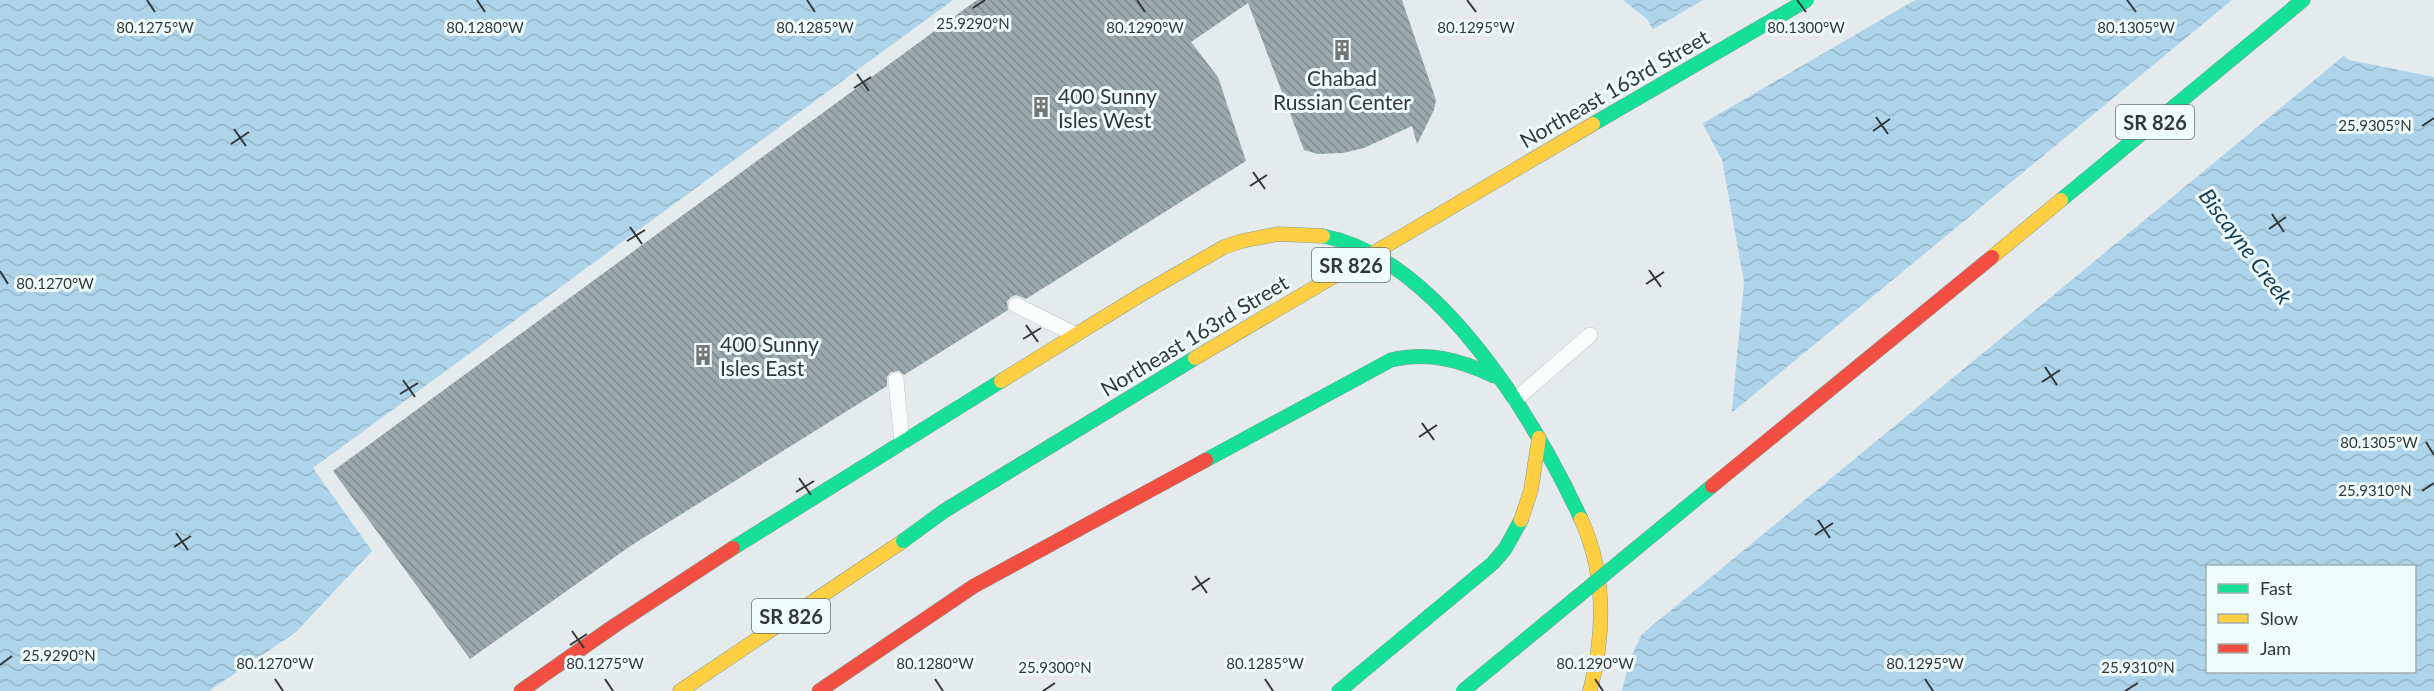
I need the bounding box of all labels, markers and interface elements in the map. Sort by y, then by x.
text: 25.9290°N [936,14,1010,32]
text: 80.1275°W [116,18,194,36]
text: 80.1280°W [446,18,524,36]
text: 80.1285°W [776,18,854,36]
text: 80.1290°W [1106,18,1184,36]
text: 80.1295°W [1437,18,1515,36]
text: 80.1300°W [1767,18,1845,36]
text: 80.1305°W [2097,18,2175,36]
street label: Northeast 163rd Street [1515,23,1713,152]
building icon: Chabad Russian Center [1330,38,1354,62]
place label: Chabad Russian Center [1273,65,1411,114]
place label: 400 Sunny Isles West [1058,83,1157,132]
building icon: 400 Sunny Isles West [1029,95,1053,119]
road number: SR 826 [2116,105,2194,139]
text: 25.9305°N [2338,116,2412,134]
water label: Biscayne Creek [2194,183,2299,310]
road number: SR 826 [1312,248,1390,282]
street label: Northeast 163rd Street [1096,269,1293,401]
text: 80.1270°W [16,274,94,292]
place label: 400 Sunny Isles East [720,331,819,380]
building icon: 400 Sunny Isles East [691,343,715,367]
text: 80.1305°W [2340,433,2418,451]
text: 25.9310°N [2338,481,2412,499]
legend [2206,565,2416,673]
text: Fast [2260,577,2293,599]
road number: SR 826 [752,599,830,633]
text: Slow [2260,607,2298,629]
text: Jam [2260,637,2291,659]
text: 25.9290°N [22,646,96,664]
text: 80.1270°W [236,654,314,672]
text: 80.1275°W [566,654,644,672]
text: 80.1280°W [896,654,974,672]
text: 80.1285°W [1226,654,1304,672]
text: 80.1290°W [1556,654,1634,672]
text: 80.1295°W [1886,654,1964,672]
text: 25.9300°N [1018,658,1092,676]
text: 25.9310°N [2101,658,2175,676]

